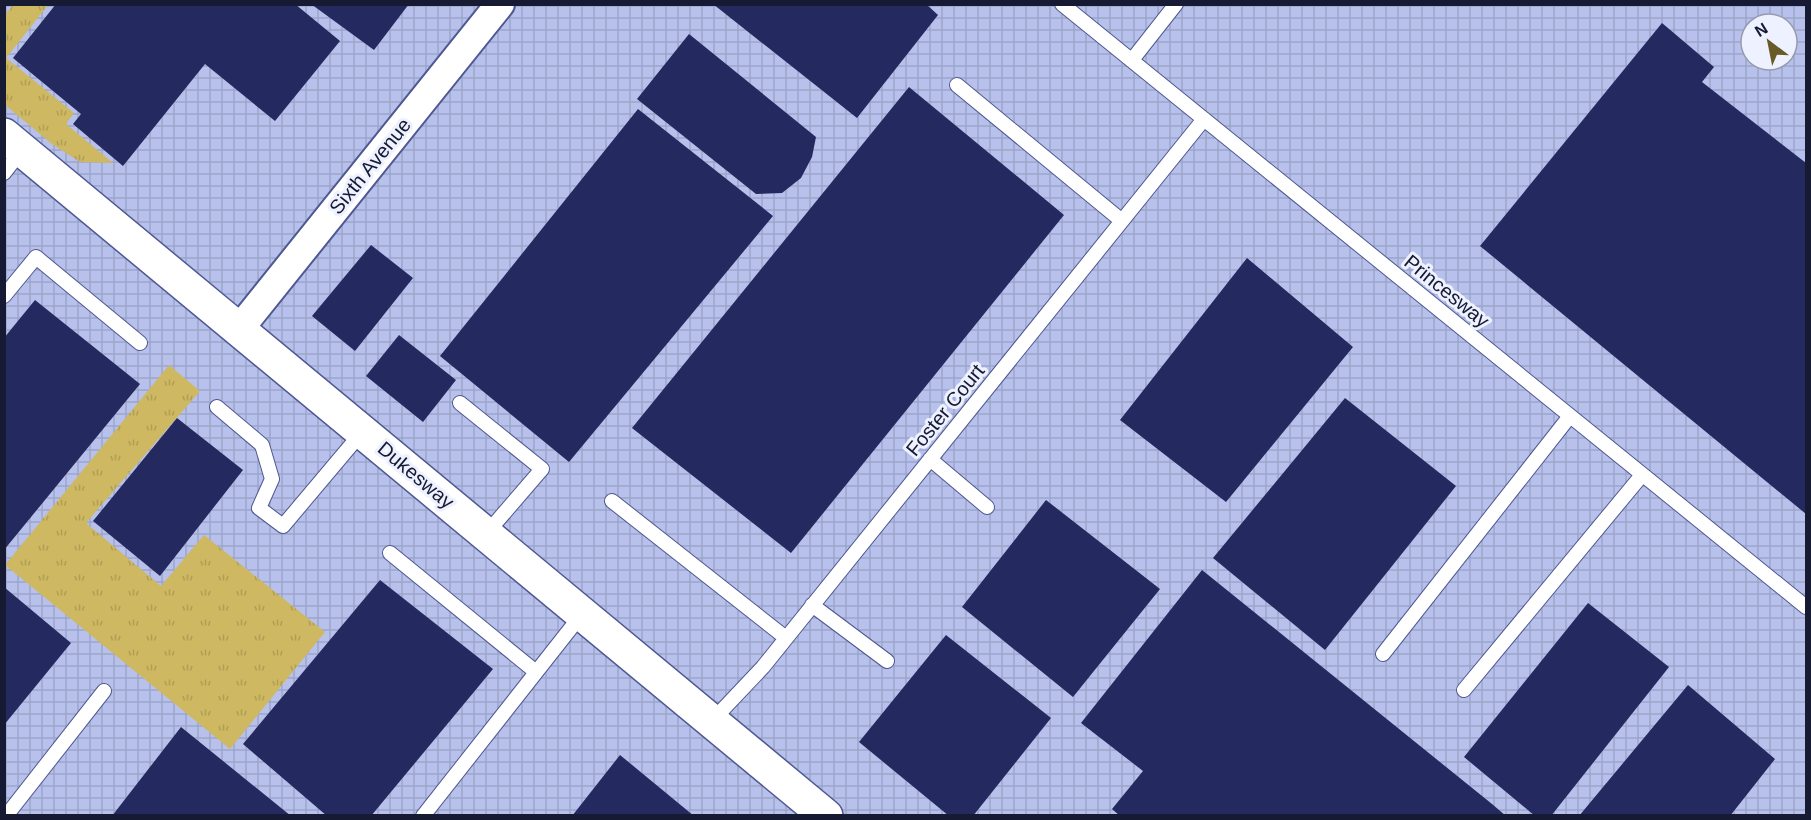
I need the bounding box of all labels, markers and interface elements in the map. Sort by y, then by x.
north arrow [1739,12,1799,72]
text: N [1752,19,1771,40]
street label: Sixth Avenue [325,114,415,218]
street label: Princesway [1400,250,1494,332]
street label: Foster Court [901,360,989,460]
street label: Dukesway [374,437,458,513]

